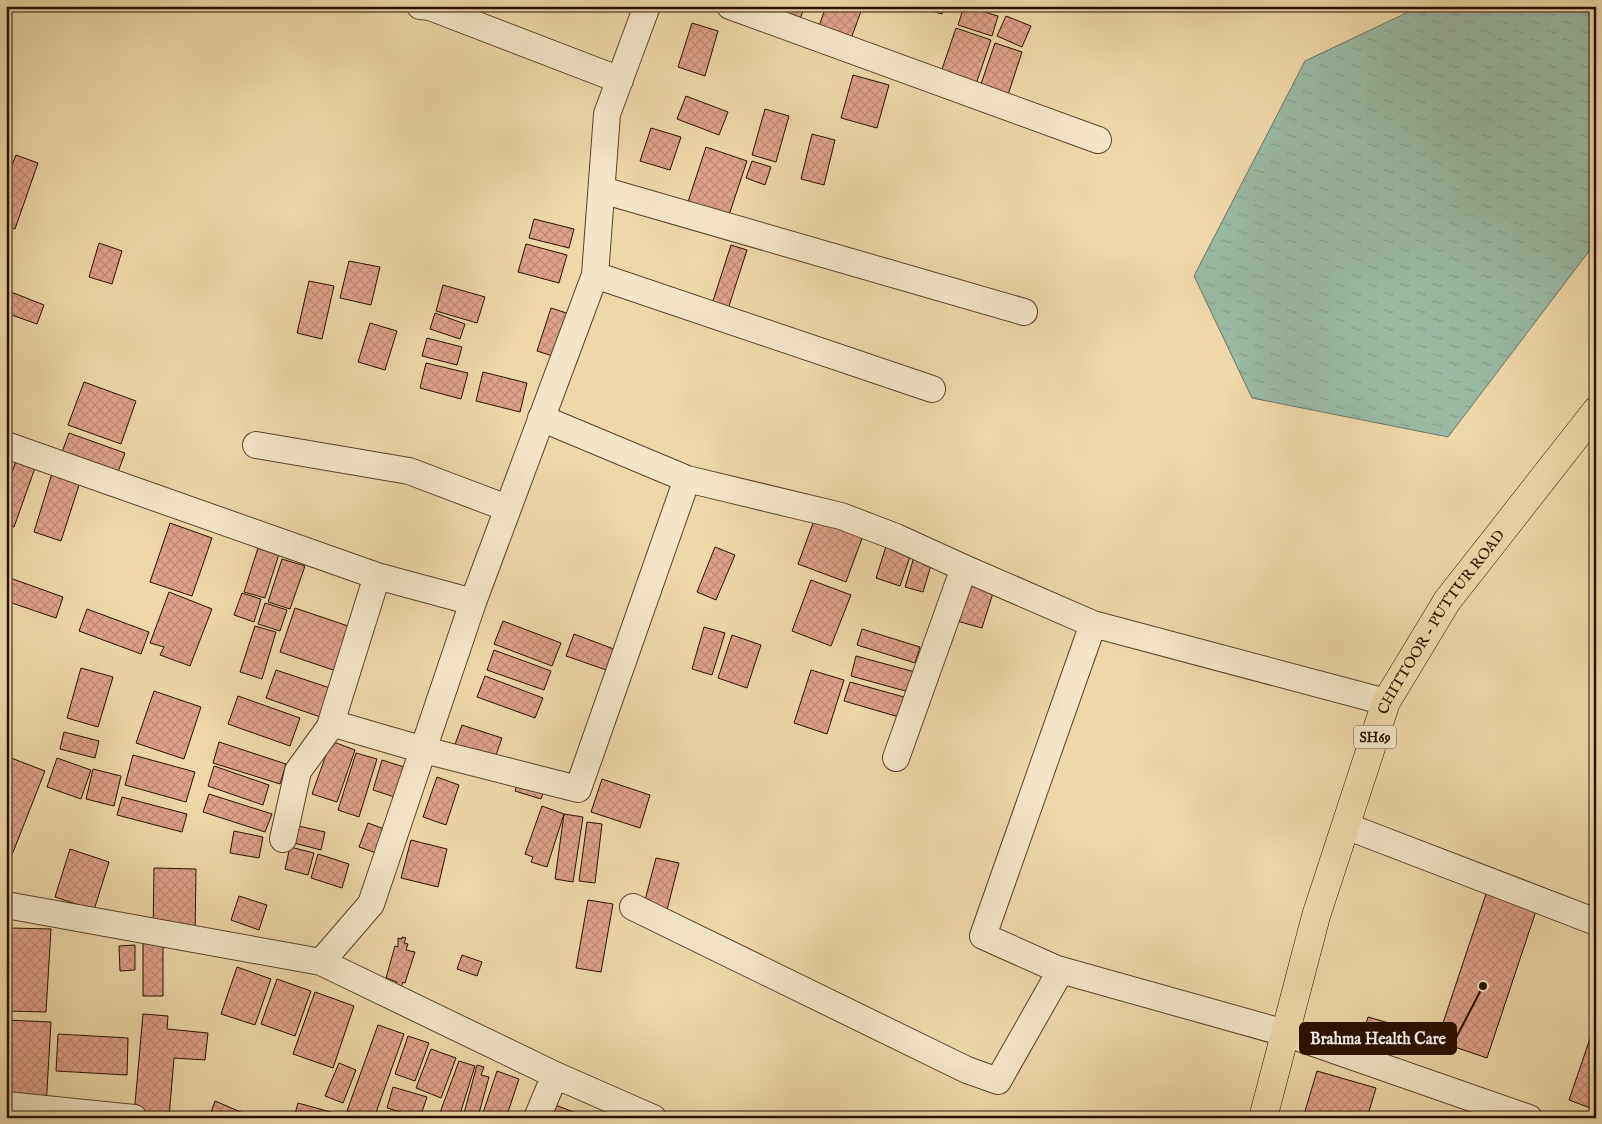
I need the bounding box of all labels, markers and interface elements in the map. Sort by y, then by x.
street label: CHITTOOR - PUTTUR ROAD [1374,526,1509,717]
road number: SH69 [1354,726,1396,749]
callout: Brahma Health Care [1300,1023,1456,1054]
text: Brahma Health Care [1310,1030,1447,1050]

